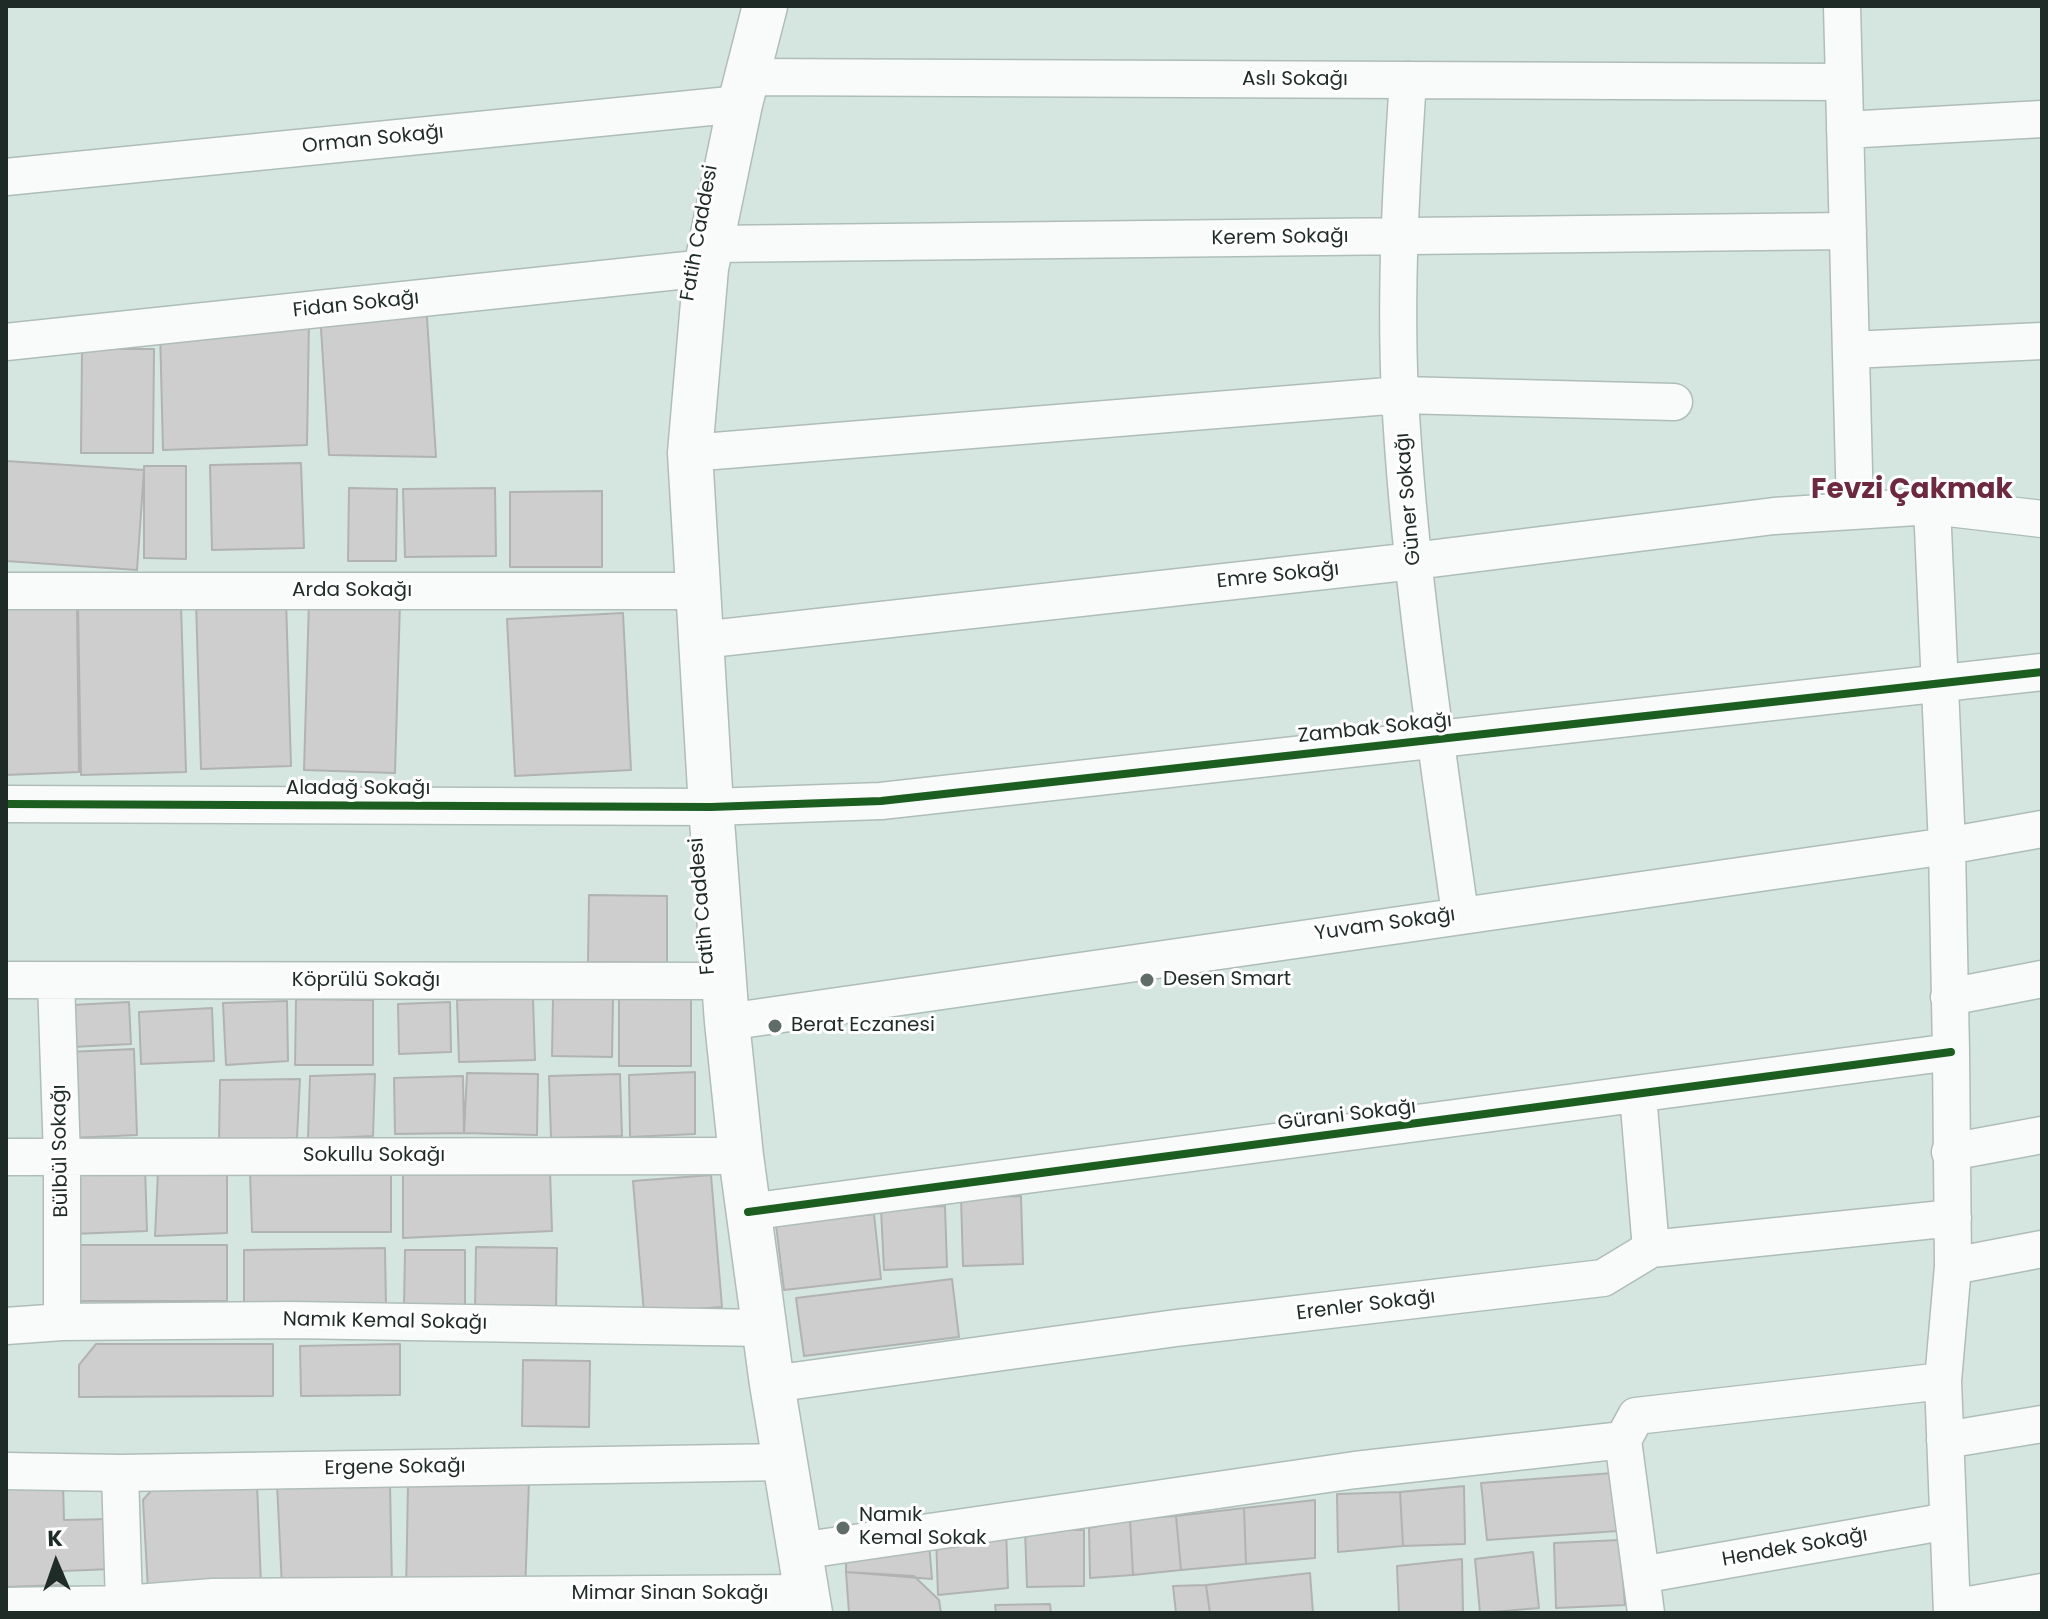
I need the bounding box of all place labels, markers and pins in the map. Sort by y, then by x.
place label: Desen Smart [1163,968,1291,992]
marker: Desen Smart [1138,971,1156,989]
place label: Berat Eczanesi [791,1014,935,1038]
marker: Berat Eczanesi [766,1017,784,1035]
place label: Namık Kemal Sokak [859,1504,986,1551]
marker: Namık Kemal Sokak [834,1519,852,1537]

